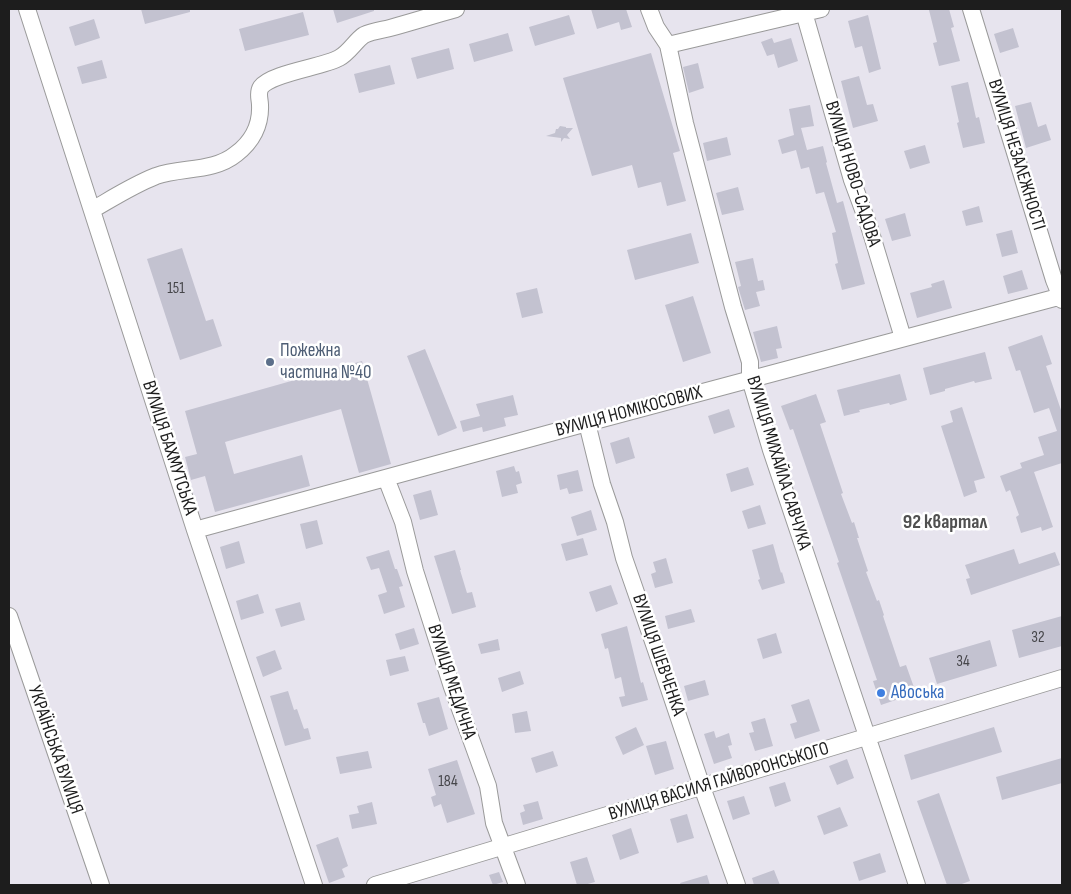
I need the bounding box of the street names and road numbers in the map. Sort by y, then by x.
street label: ВУЛИЦЯ НЕЗАЛЕЖНОСТІ [982,77,1050,233]
street label: ВУЛИЦЯ НОВО-САДОВА [819,98,885,250]
street label: ВУЛИЦЯ МИХАЙЛА САВЧУКА [741,373,815,553]
street label: ВУЛИЦЯ БАХМУТСЬКА [137,378,201,518]
street label: ВУЛИЦЯ НОМІКОСОВИХ [553,381,705,443]
street label: ВУЛИЦЯ ШЕВЧЕНКА [627,591,689,719]
street label: ВУЛИЦЯ МЕДИЧНА [422,622,480,742]
street label: УКРАЇНСЬКА ВУЛИЦЯ [22,683,88,817]
street label: ВУЛИЦЯ ВАСИЛЯ ГАЙВОРОНСЬКОГО [606,738,832,826]

